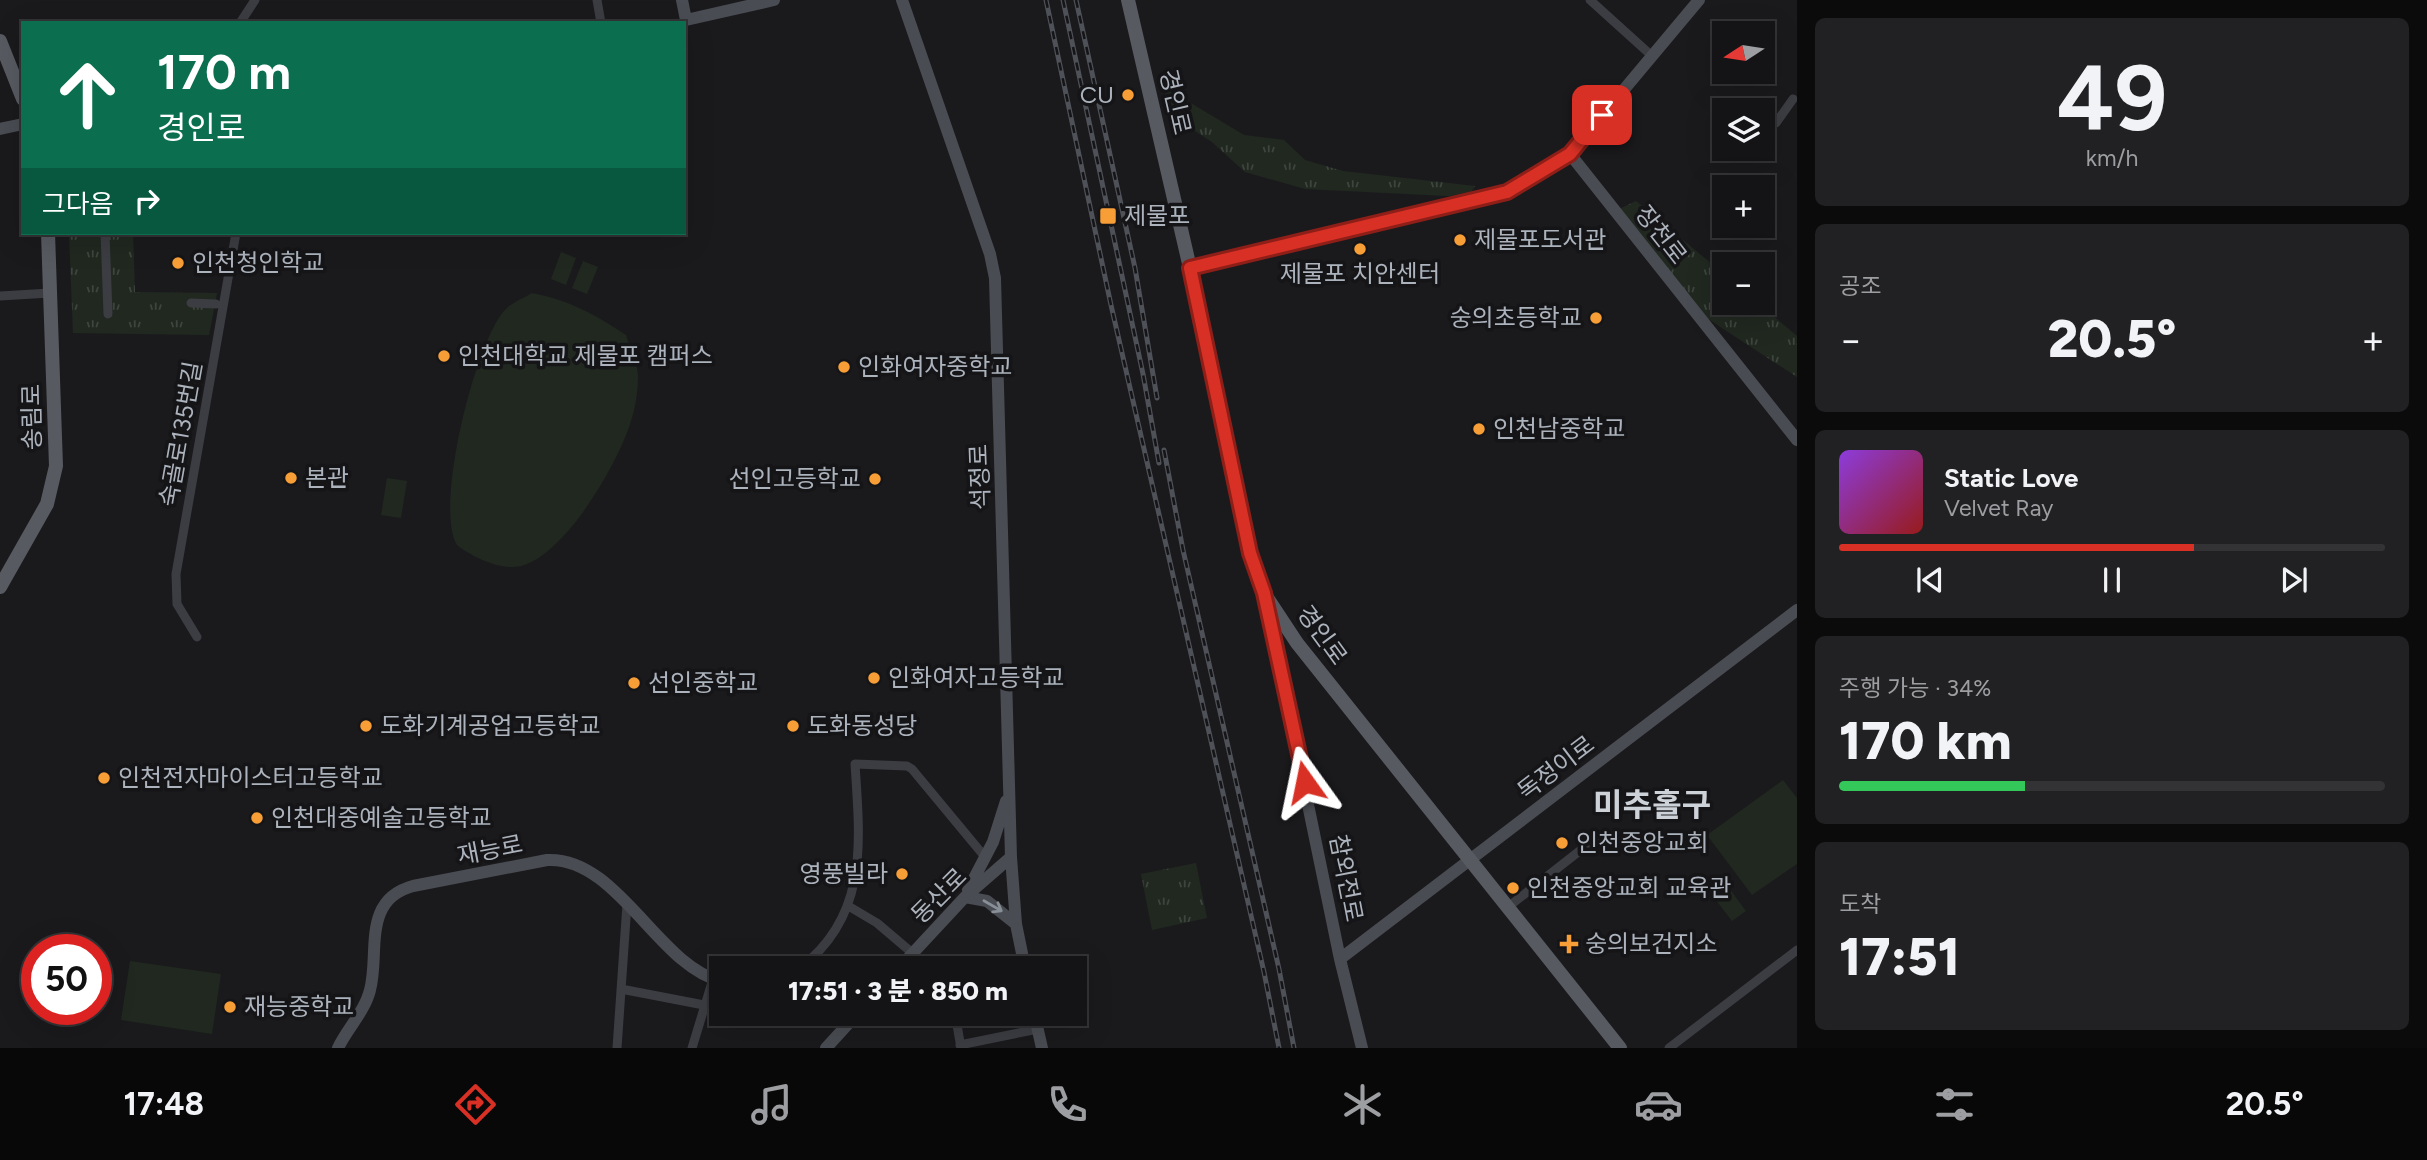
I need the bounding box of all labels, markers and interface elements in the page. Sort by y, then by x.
north arrow [1712,21,1774,84]
map controls [1712,21,1775,315]
text: 170 m [157,42,291,101]
text: 49 [2057,44,2167,153]
icon: ahead [42,49,133,140]
street label: 경인로 [1154,66,1197,137]
place label: CU [1080,80,1114,109]
pin [1572,85,1632,145]
marker: CU [1120,87,1136,103]
icon: arrive [1583,96,1621,134]
button: layers [1712,98,1775,161]
text: 경인로 [157,109,245,147]
text: km/h [2086,144,2138,172]
button: + [1712,175,1775,238]
icon: right [128,182,166,220]
text: 그다음 [42,188,114,220]
street label: 장천로 [1630,200,1693,270]
place label: 제물포 [1124,201,1190,230]
marker: 제물포 [1098,206,1118,226]
place label: 제물포도서관 [1474,225,1606,254]
marker: 제물포도서관 [1452,232,1468,248]
marker: 제물포 치안센터 [1352,241,1368,257]
place label: 인천청인학교 [192,248,324,277]
button: − [1712,252,1775,315]
marker: 인천청인학교 [170,255,186,271]
place label: 제물포 치안센터 [1280,259,1440,288]
text: 공조 [1839,272,1881,300]
place label: 숭의초등학교 [1450,303,1582,332]
text: 20.5° [2048,308,2176,370]
marker: 숭의초등학교 [1588,310,1604,326]
text: − [1839,317,1863,363]
text: + [2361,317,2385,363]
place label: 인천대학교 제물포 캠퍼스 [458,341,713,370]
marker: 인천대학교 제물포 캠퍼스 [436,348,452,364]
place label: 인화여자중학교 [858,352,1013,381]
street label: 숙골로135번길 [153,359,208,509]
marker: 인화여자중학교 [836,359,852,375]
street label: 송림로 [16,384,47,450]
place label: 인천남중학교 [1493,414,1625,443]
marker: 인천남중학교 [1471,421,1487,437]
street label: 석정로 [964,443,995,511]
text: Static Love [1944,462,2078,494]
place label: 본관 [305,463,349,492]
place label: 선인고등학교 [729,464,861,493]
marker: 본관 [283,470,299,486]
marker: 선인고등학교 [867,471,883,487]
text: Velvet Ray [1944,494,2053,522]
icon: previous [1911,561,1949,599]
icon: pause [2093,561,2131,599]
icon: next [2275,561,2313,599]
street label: 경인로 [1291,599,1354,670]
place label: 인화여자고등학교 [888,663,1065,692]
place label: 선인중학교 [648,668,758,697]
marker: 인화여자고등학교 [866,670,882,686]
text: 주행 가능 · 34% [1839,674,1991,702]
marker: 선인중학교 [626,675,642,691]
text: 170 km [1839,710,2012,772]
place label: 도화기계공업고등학교 [380,711,601,740]
place label: 도화동성당 [807,711,917,740]
marker: 도화기계공업고등학교 [358,718,374,734]
marker: 도화동성당 [785,718,801,734]
street label: 독정이로 [1512,729,1600,806]
position arrow [1268,745,1342,819]
place label: 인천전자마이스터고등학교 [118,763,383,792]
marker: 인천전자마이스터고등학교 [96,770,112,786]
district label: 미추홀구 [1593,786,1711,824]
place label: 인천대중예술고등학교 [271,803,492,832]
marker: 인천대중예술고등학교 [249,810,265,826]
place label: 인천중앙교회 [1576,828,1708,857]
street label: 재능로 [455,829,525,870]
street label: 참외전로 [1324,832,1369,924]
marker: 인천중앙교회 [1554,835,1570,851]
place label: 영풍빌라 [800,859,888,888]
street label: 동산로 [905,862,972,929]
marker: 영풍빌라 [894,866,910,882]
place label: 인천중앙교회 교육관 [1527,873,1732,902]
marker: 인천중앙교회 교육관 [1505,880,1521,896]
text: 도착 [1839,890,1881,918]
one-way arrow [983,899,1003,913]
text: 17:51 [1839,926,1960,988]
place label: 숭의보건지소 [1585,929,1717,958]
speed limit sign: 50 [21,934,112,1025]
marker: 숭의보건지소 [1559,934,1579,954]
text: 17:51 · 3 분 · 850 m [788,975,1008,1007]
place label: 재능중학교 [244,992,354,1021]
marker: 재능중학교 [222,999,238,1015]
icon: directions [451,1080,500,1129]
icon: music [747,1080,796,1129]
icon: phone [1043,1080,1092,1129]
icon: climate [1338,1080,1387,1129]
icon: car [1634,1080,1683,1129]
icon: filters [1930,1080,1979,1129]
text: 17:48 [123,1085,204,1123]
text: 20.5° [2226,1085,2304,1123]

